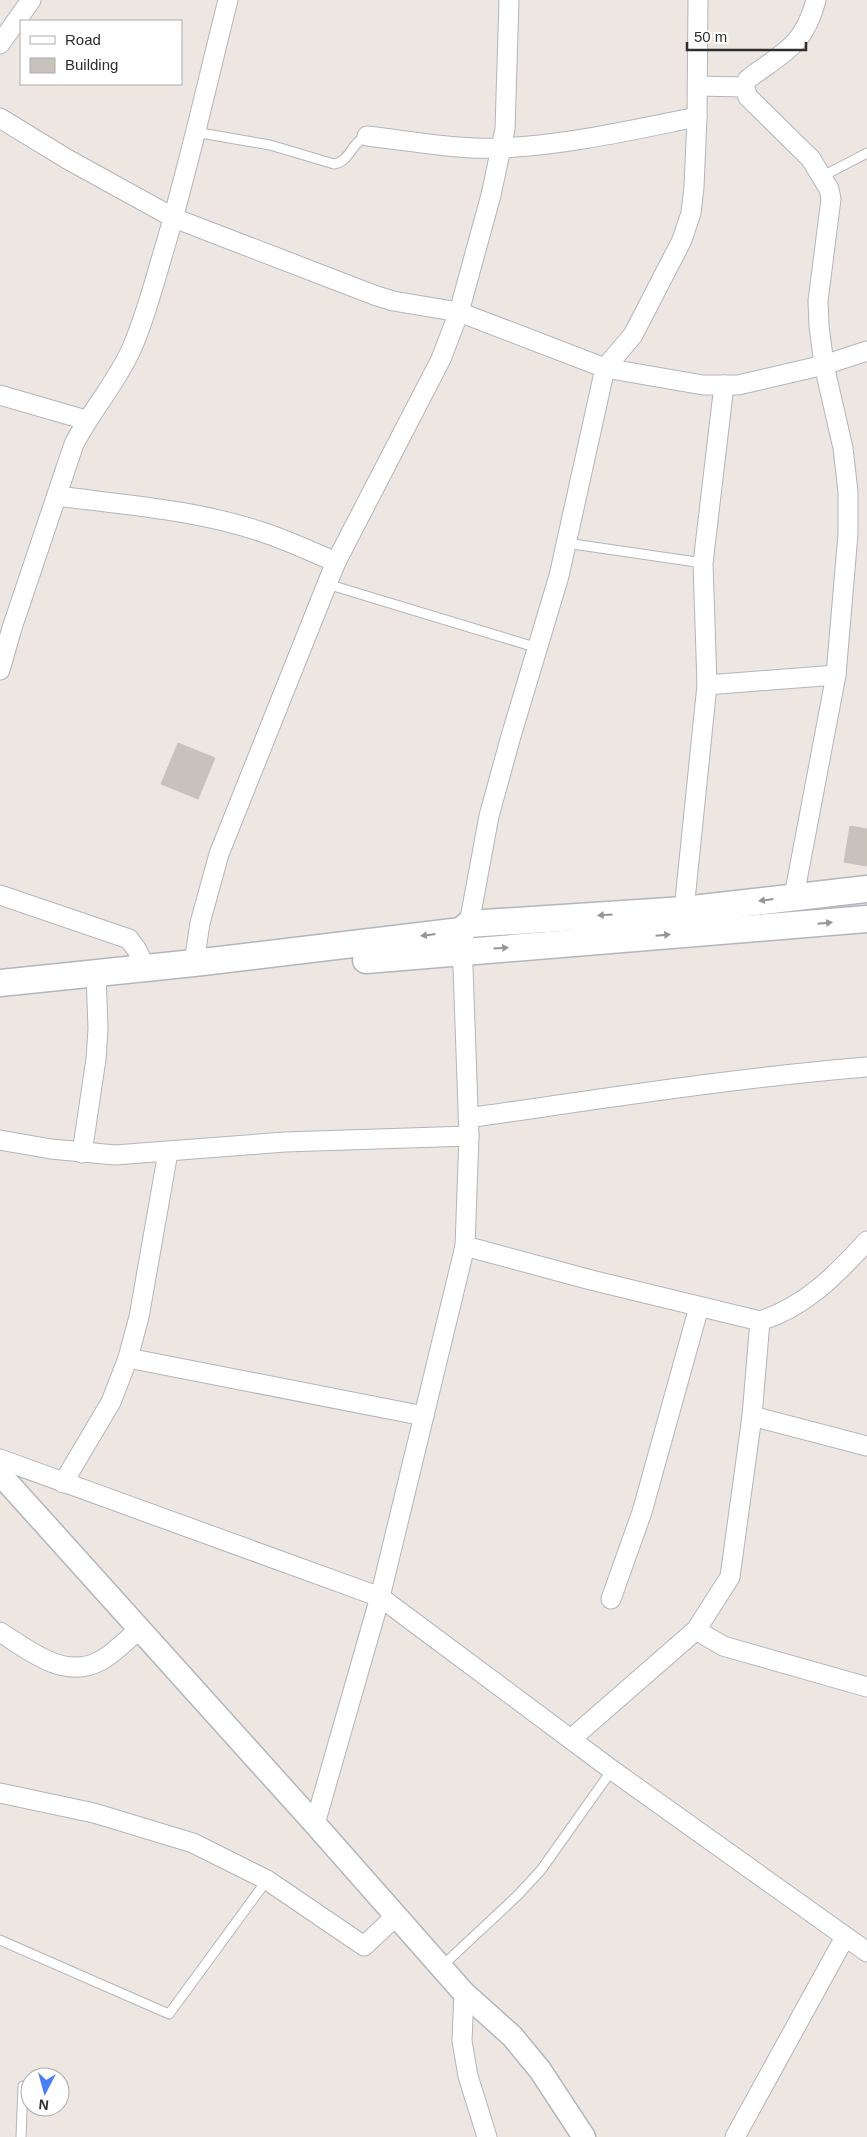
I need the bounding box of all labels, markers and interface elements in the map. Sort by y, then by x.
legend [20,20,182,85]
scale bar [687,20,806,52]
text: 50 m [694,28,727,45]
text: Road [65,31,101,48]
text: Building [65,56,118,73]
one-way arrow [758,896,774,904]
one-way arrow [596,912,612,920]
one-way arrow [818,918,834,926]
one-way arrow [419,931,435,939]
one-way arrow [656,931,672,939]
one-way arrow [493,944,509,952]
north arrow [20,2067,70,2117]
text: N [38,2096,50,2113]

